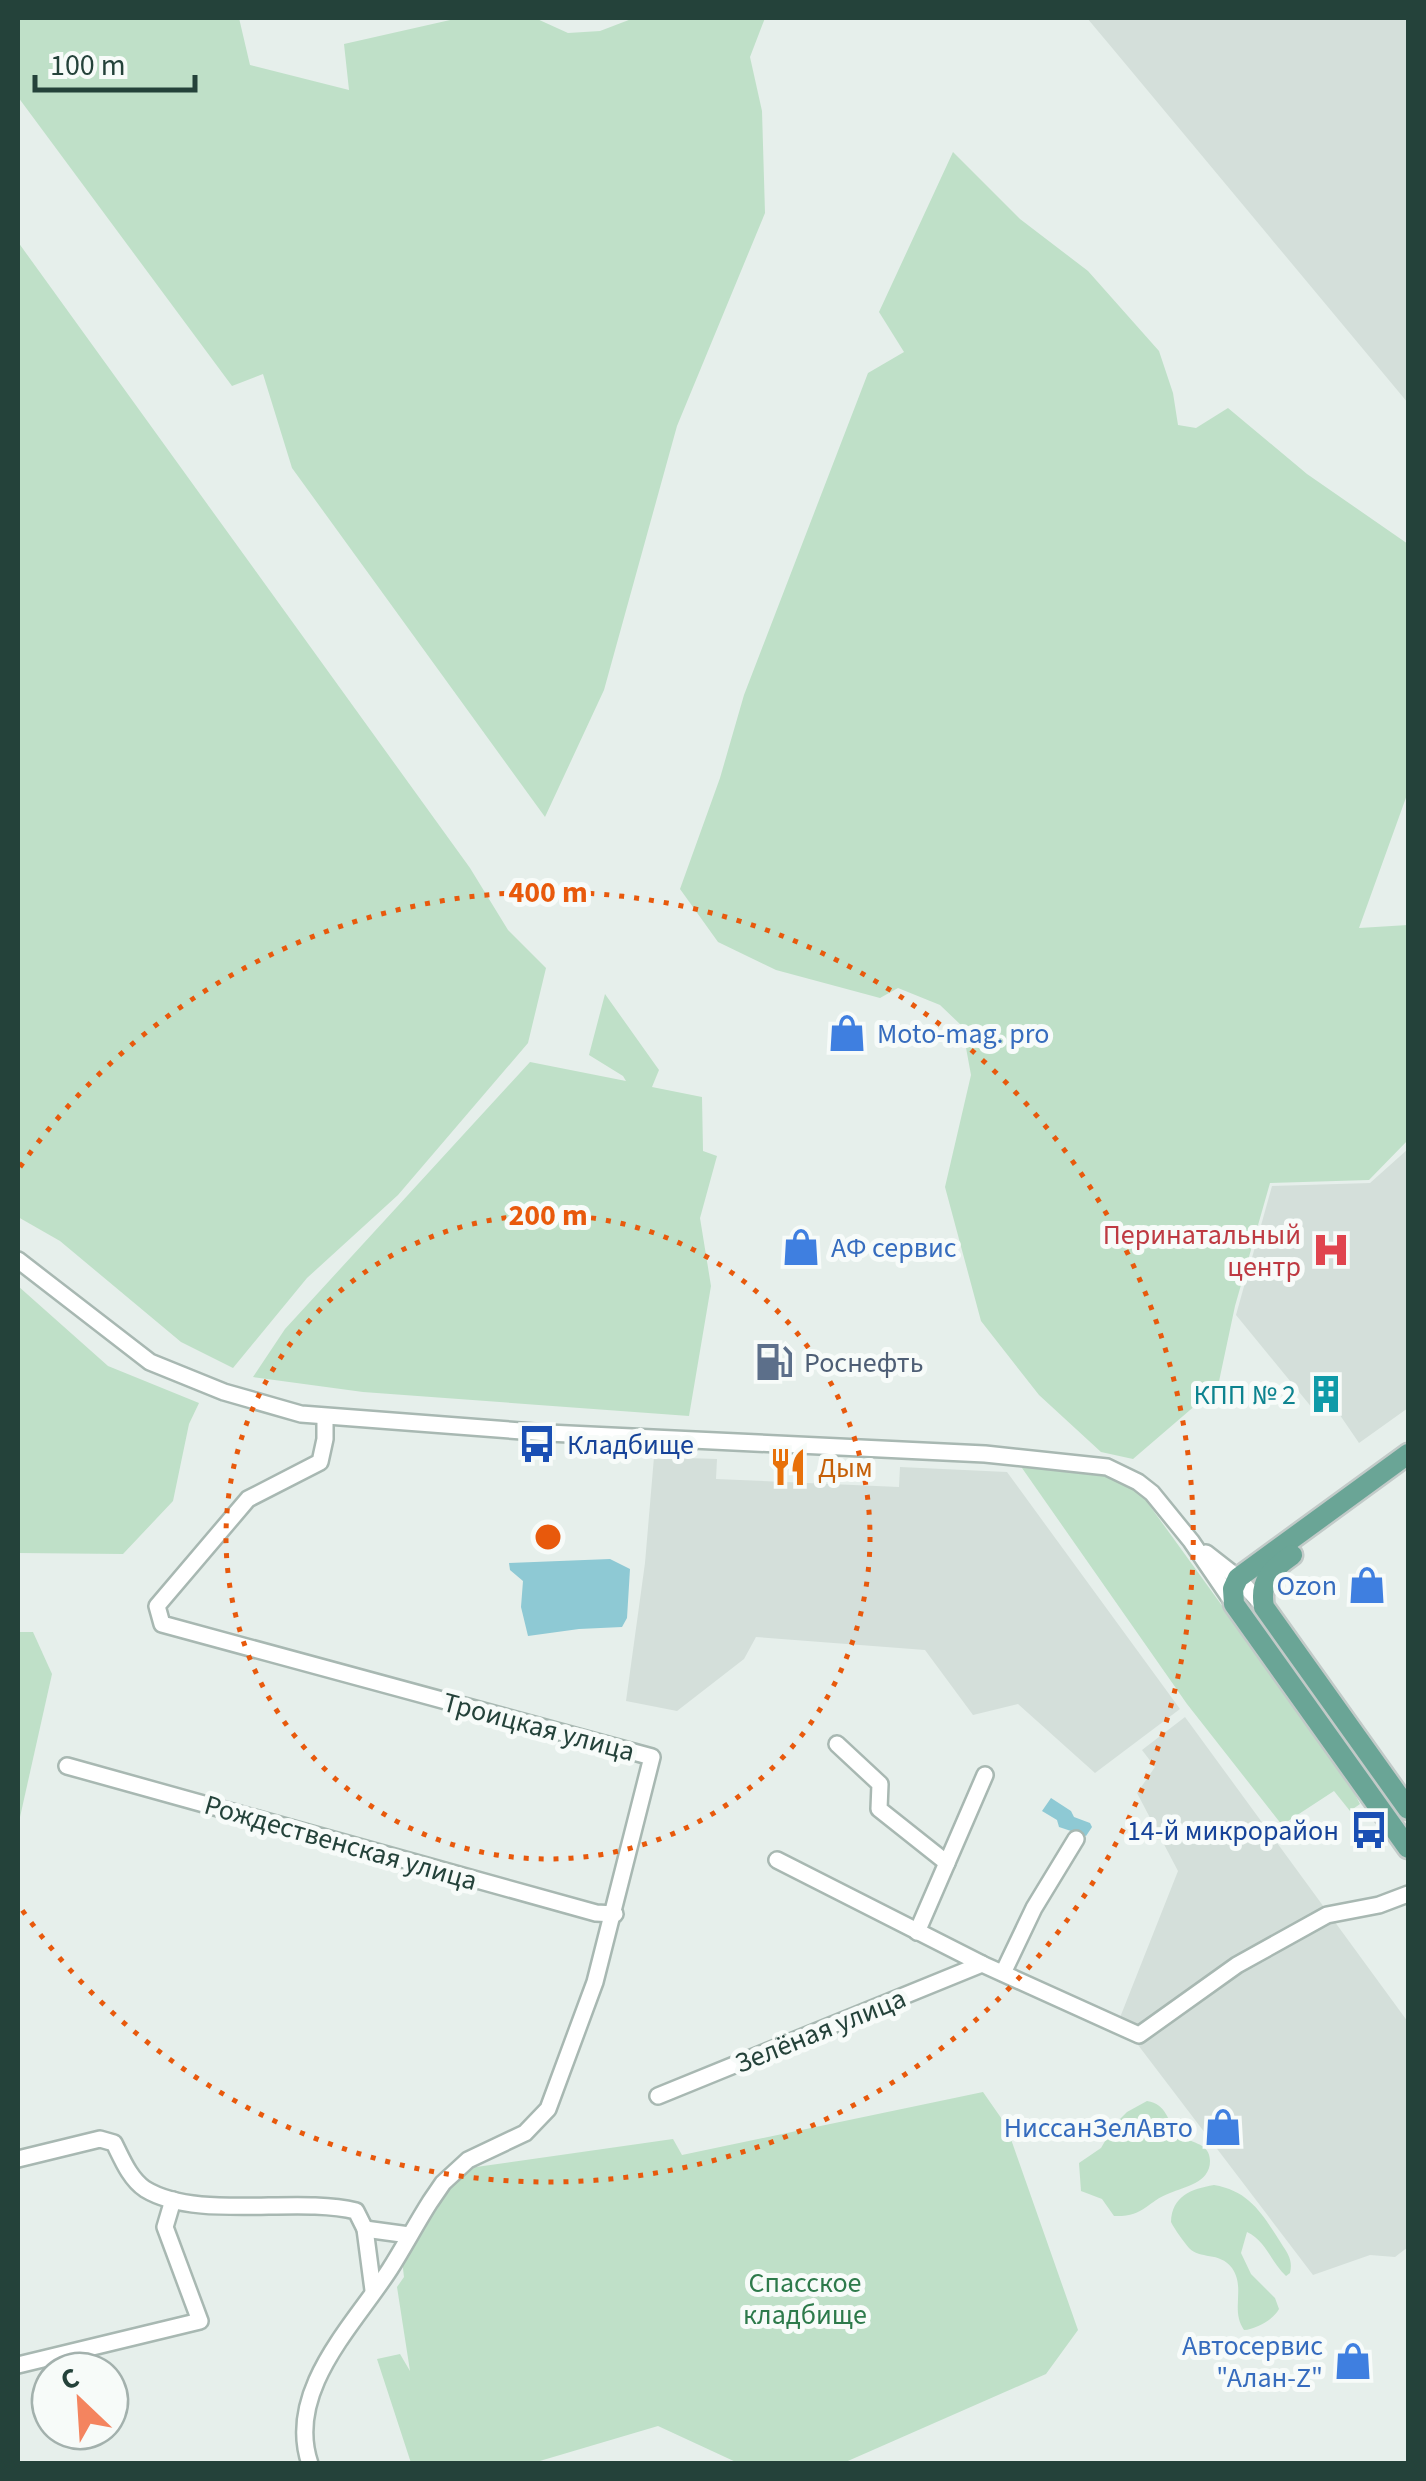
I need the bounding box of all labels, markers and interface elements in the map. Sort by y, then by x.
scale bar [35,30,195,92]
text: 100 m [50,44,126,87]
text: 400 m [508,871,588,914]
shop icon: Moto-mag. pro [826,1012,868,1054]
place label: Moto-mag. pro [877,1014,1049,1054]
text: 200 m [508,1194,588,1237]
place label: Перинатальный центр [1103,1215,1301,1287]
shop icon: АФ сервис [780,1226,822,1268]
place label: АФ сервис [831,1228,957,1268]
hospital icon: Перинатальный центр [1310,1229,1352,1271]
fuel station icon: Роснефть [753,1341,795,1383]
place label: Роснефть [804,1343,923,1383]
building icon: КПП № 2 [1305,1373,1347,1415]
place label: КПП № 2 [1194,1375,1296,1415]
bus stop icon: Кладбище [516,1423,558,1465]
place label: Кладбище [567,1425,694,1465]
restaurant icon: Дым [767,1446,809,1488]
place label: Дым [818,1448,873,1488]
centre of rings [530,1519,566,1555]
shop icon: Ozon [1346,1564,1388,1606]
place label: Ozon [1277,1566,1337,1606]
street label: Троицкая улица [438,1682,639,1772]
street label: Рождественская улица [200,1785,482,1901]
bus stop icon: 14-й микрорайон [1348,1809,1390,1851]
place label: 14-й микрорайон [1127,1811,1339,1851]
street label: Зелёная улица [729,1978,912,2083]
shop icon: НиссанЗелАвто [1202,2106,1244,2148]
place label: НиссанЗелАвто [1004,2108,1193,2148]
park label: Спасское кладбище [743,2263,867,2335]
place label: Автосервис "Алан-Z" [1182,2326,1323,2398]
shop icon: Автосервис "Алан-Z" [1332,2340,1374,2382]
north arrow [30,2351,130,2451]
text: С [54,2358,86,2401]

